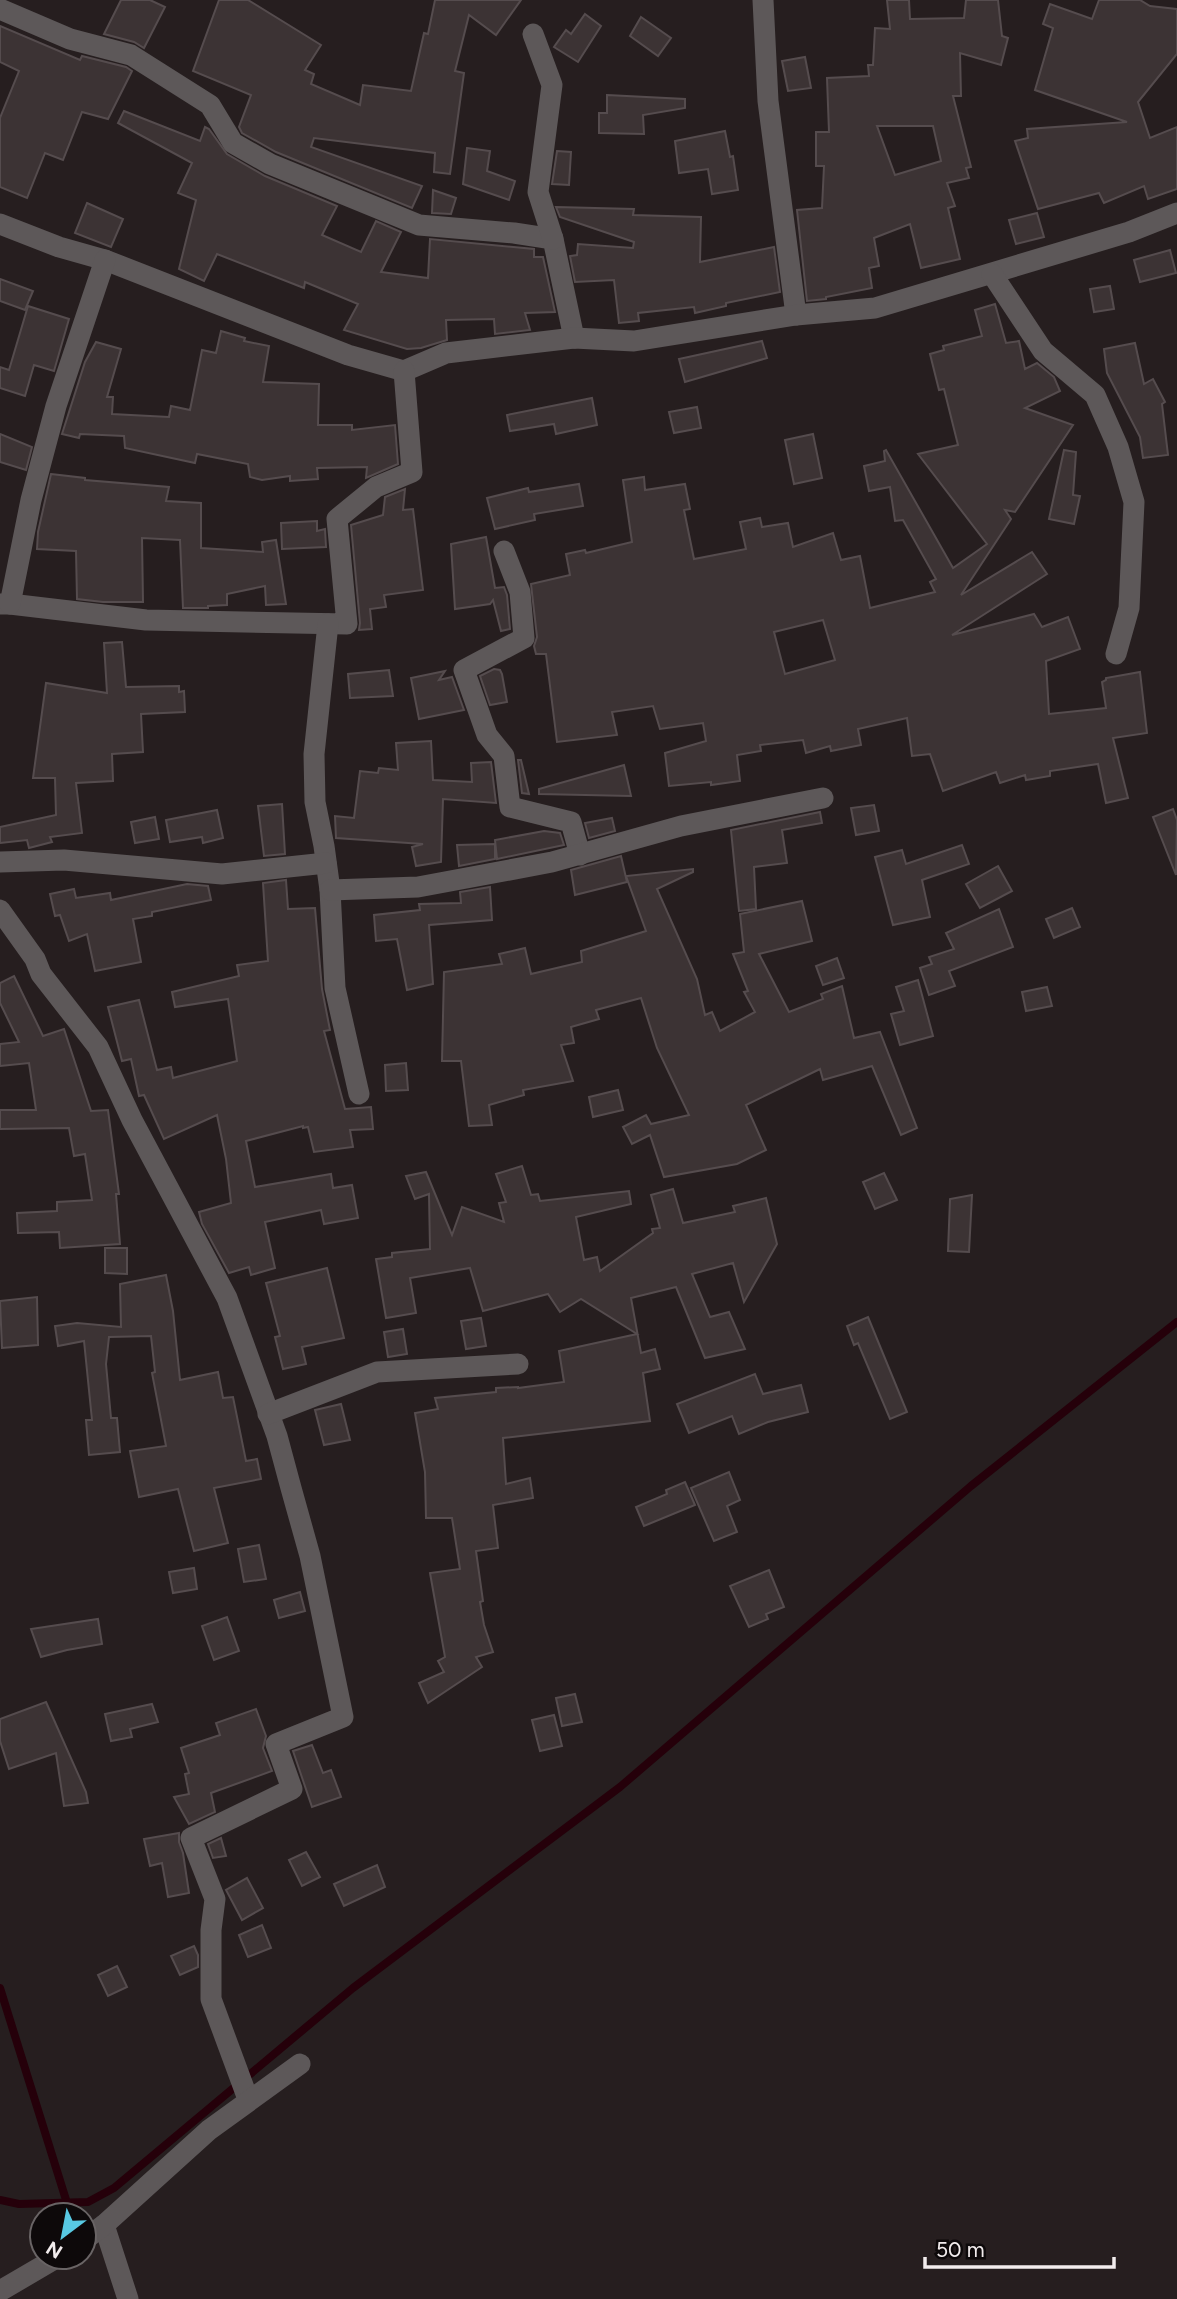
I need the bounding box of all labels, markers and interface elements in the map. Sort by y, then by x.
north arrow [28,2201,98,2271]
scale bar [925,2226,1114,2270]
text: N [42,2236,67,2264]
text: 50 m [936,2237,985,2262]

